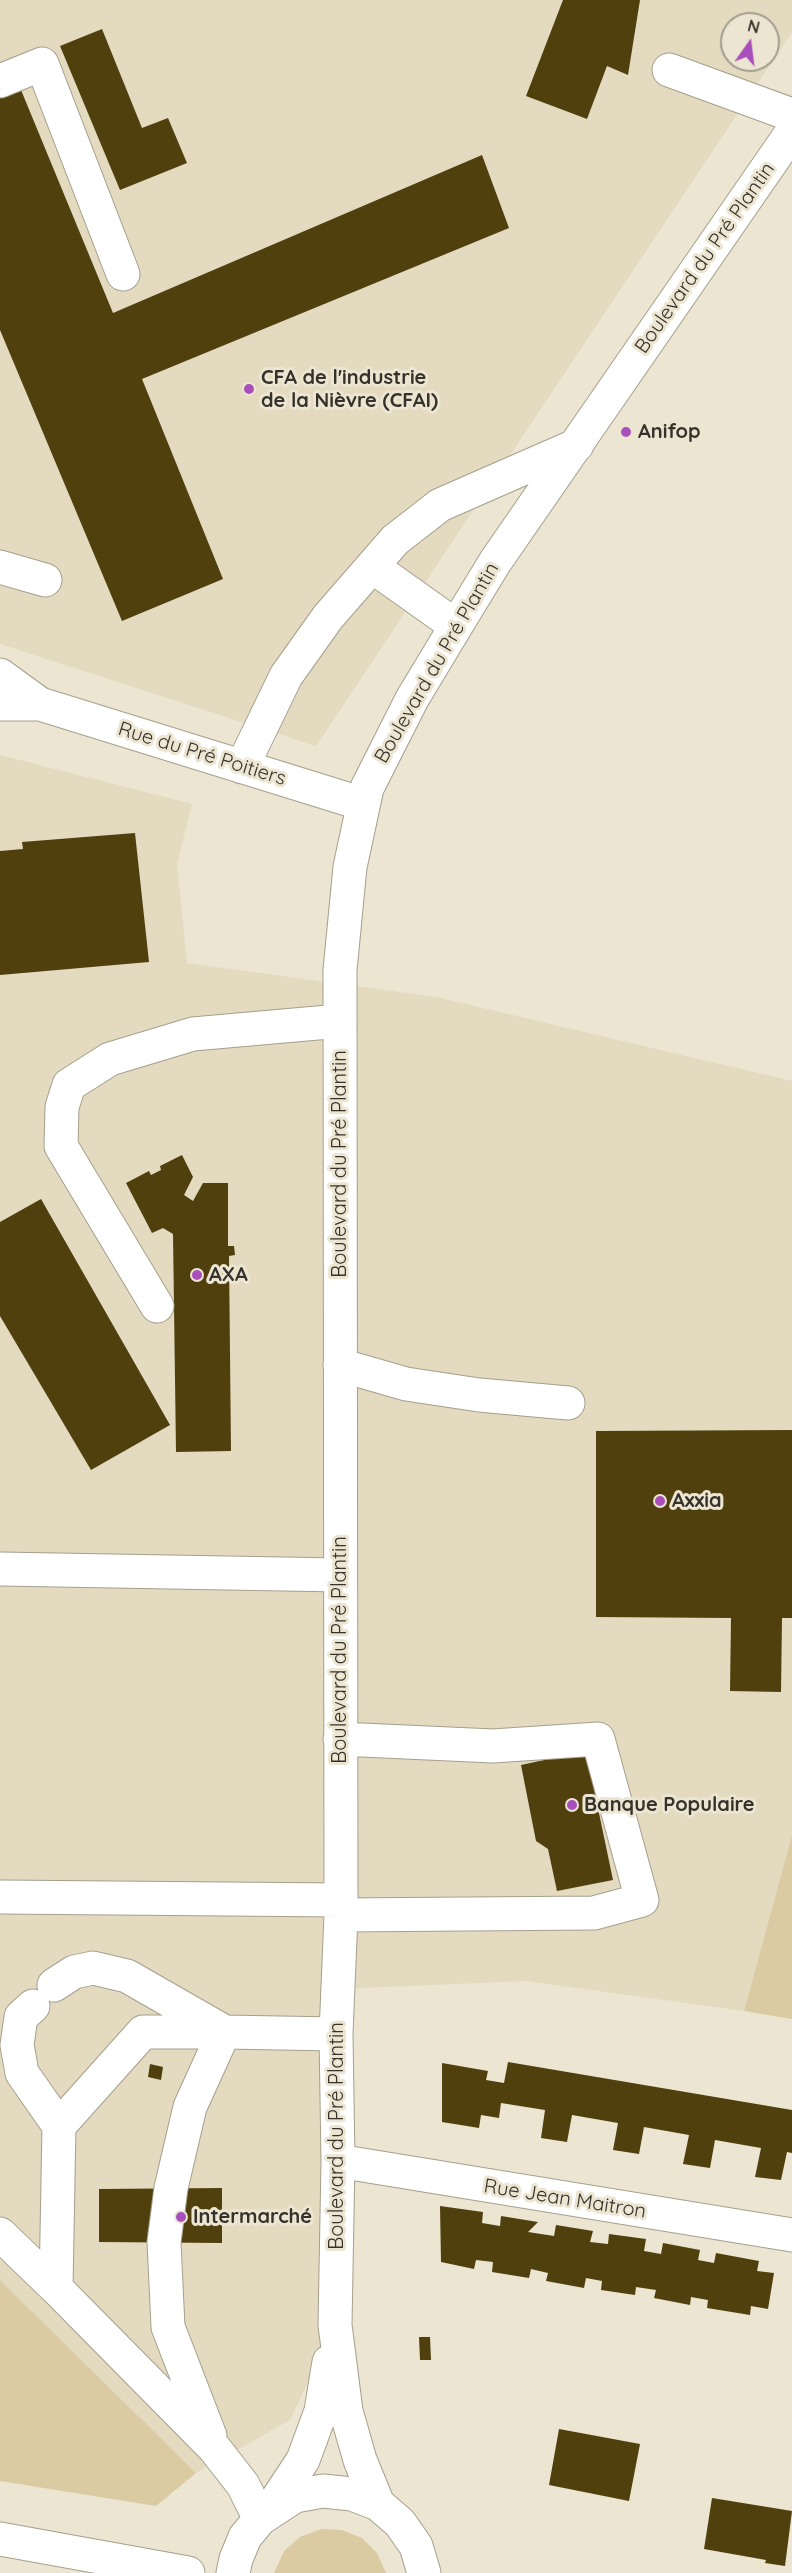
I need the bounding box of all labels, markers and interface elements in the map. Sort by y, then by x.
north arrow [720,12,780,72]
text: N [746,15,762,38]
street label: Boulevard du Pré Plantin [630,158,780,358]
place label: CFA de l'industrie de la Nièvre (CFAI) [261,366,438,413]
marker: CFA de l'industrie de la Nièvre (CFAI) [242,382,256,396]
place label: Anifop [638,420,701,444]
marker: Anifop [619,425,633,439]
street label: Boulevard du Pré Plantin [370,558,504,768]
street label: Rue du Pré Poitiers [115,717,289,791]
street label: Boulevard du Pré Plantin [328,1050,352,1278]
place label: AXA [209,1263,248,1287]
marker: AXA [190,1268,204,1282]
place label: Axxia [672,1489,722,1513]
marker: Axxia [653,1494,667,1508]
street label: Boulevard du Pré Plantin [328,1536,352,1764]
place label: Banque Populaire [584,1793,755,1817]
marker: Banque Populaire [565,1798,579,1812]
street label: Boulevard du Pré Plantin [325,2022,349,2250]
street label: Rue Jean Maitron [482,2174,648,2224]
place label: Intermarché [193,2205,312,2229]
marker: Intermarché [174,2210,188,2224]

